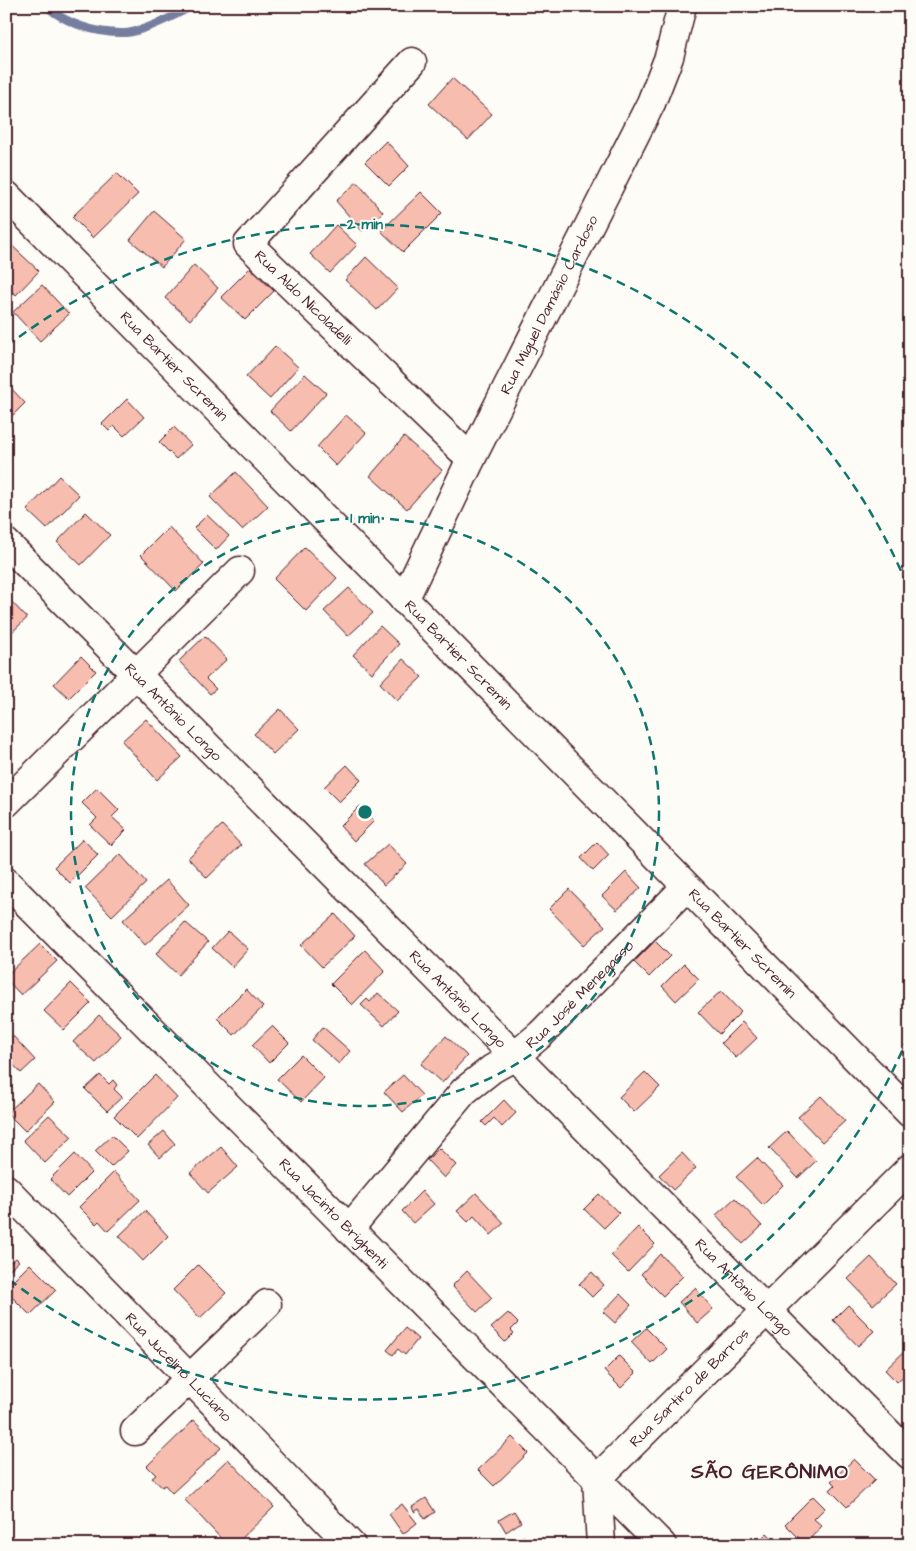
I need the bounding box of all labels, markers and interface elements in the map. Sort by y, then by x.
street label: Rua Miguel Damásio Cardoso [495,211,604,398]
text: 2 min [346,214,384,235]
street label: Rua Aldo Nicoladelli [250,246,357,350]
street label: Rua Bartier Scremin [115,307,233,426]
text: 1 min [350,508,380,529]
street label: Rua Bartier Scremin [399,595,517,715]
street label: Rua Antônio Longo [120,659,227,766]
centre of rings [356,803,374,821]
street label: Rua Bartier Scremin [684,884,802,1003]
street label: Rua José Menegasso [521,936,639,1054]
street label: Rua Antônio Longo [404,946,511,1053]
street label: Rua Jacinto Brighenti [274,1154,393,1274]
street label: Rua Antônio Longo [690,1234,797,1342]
street label: Rua Jucelino Luciano [120,1308,237,1427]
street label: Rua Sartiro de Barros [625,1323,754,1452]
district label: SÃO GERÔNIMO [690,1458,849,1486]

